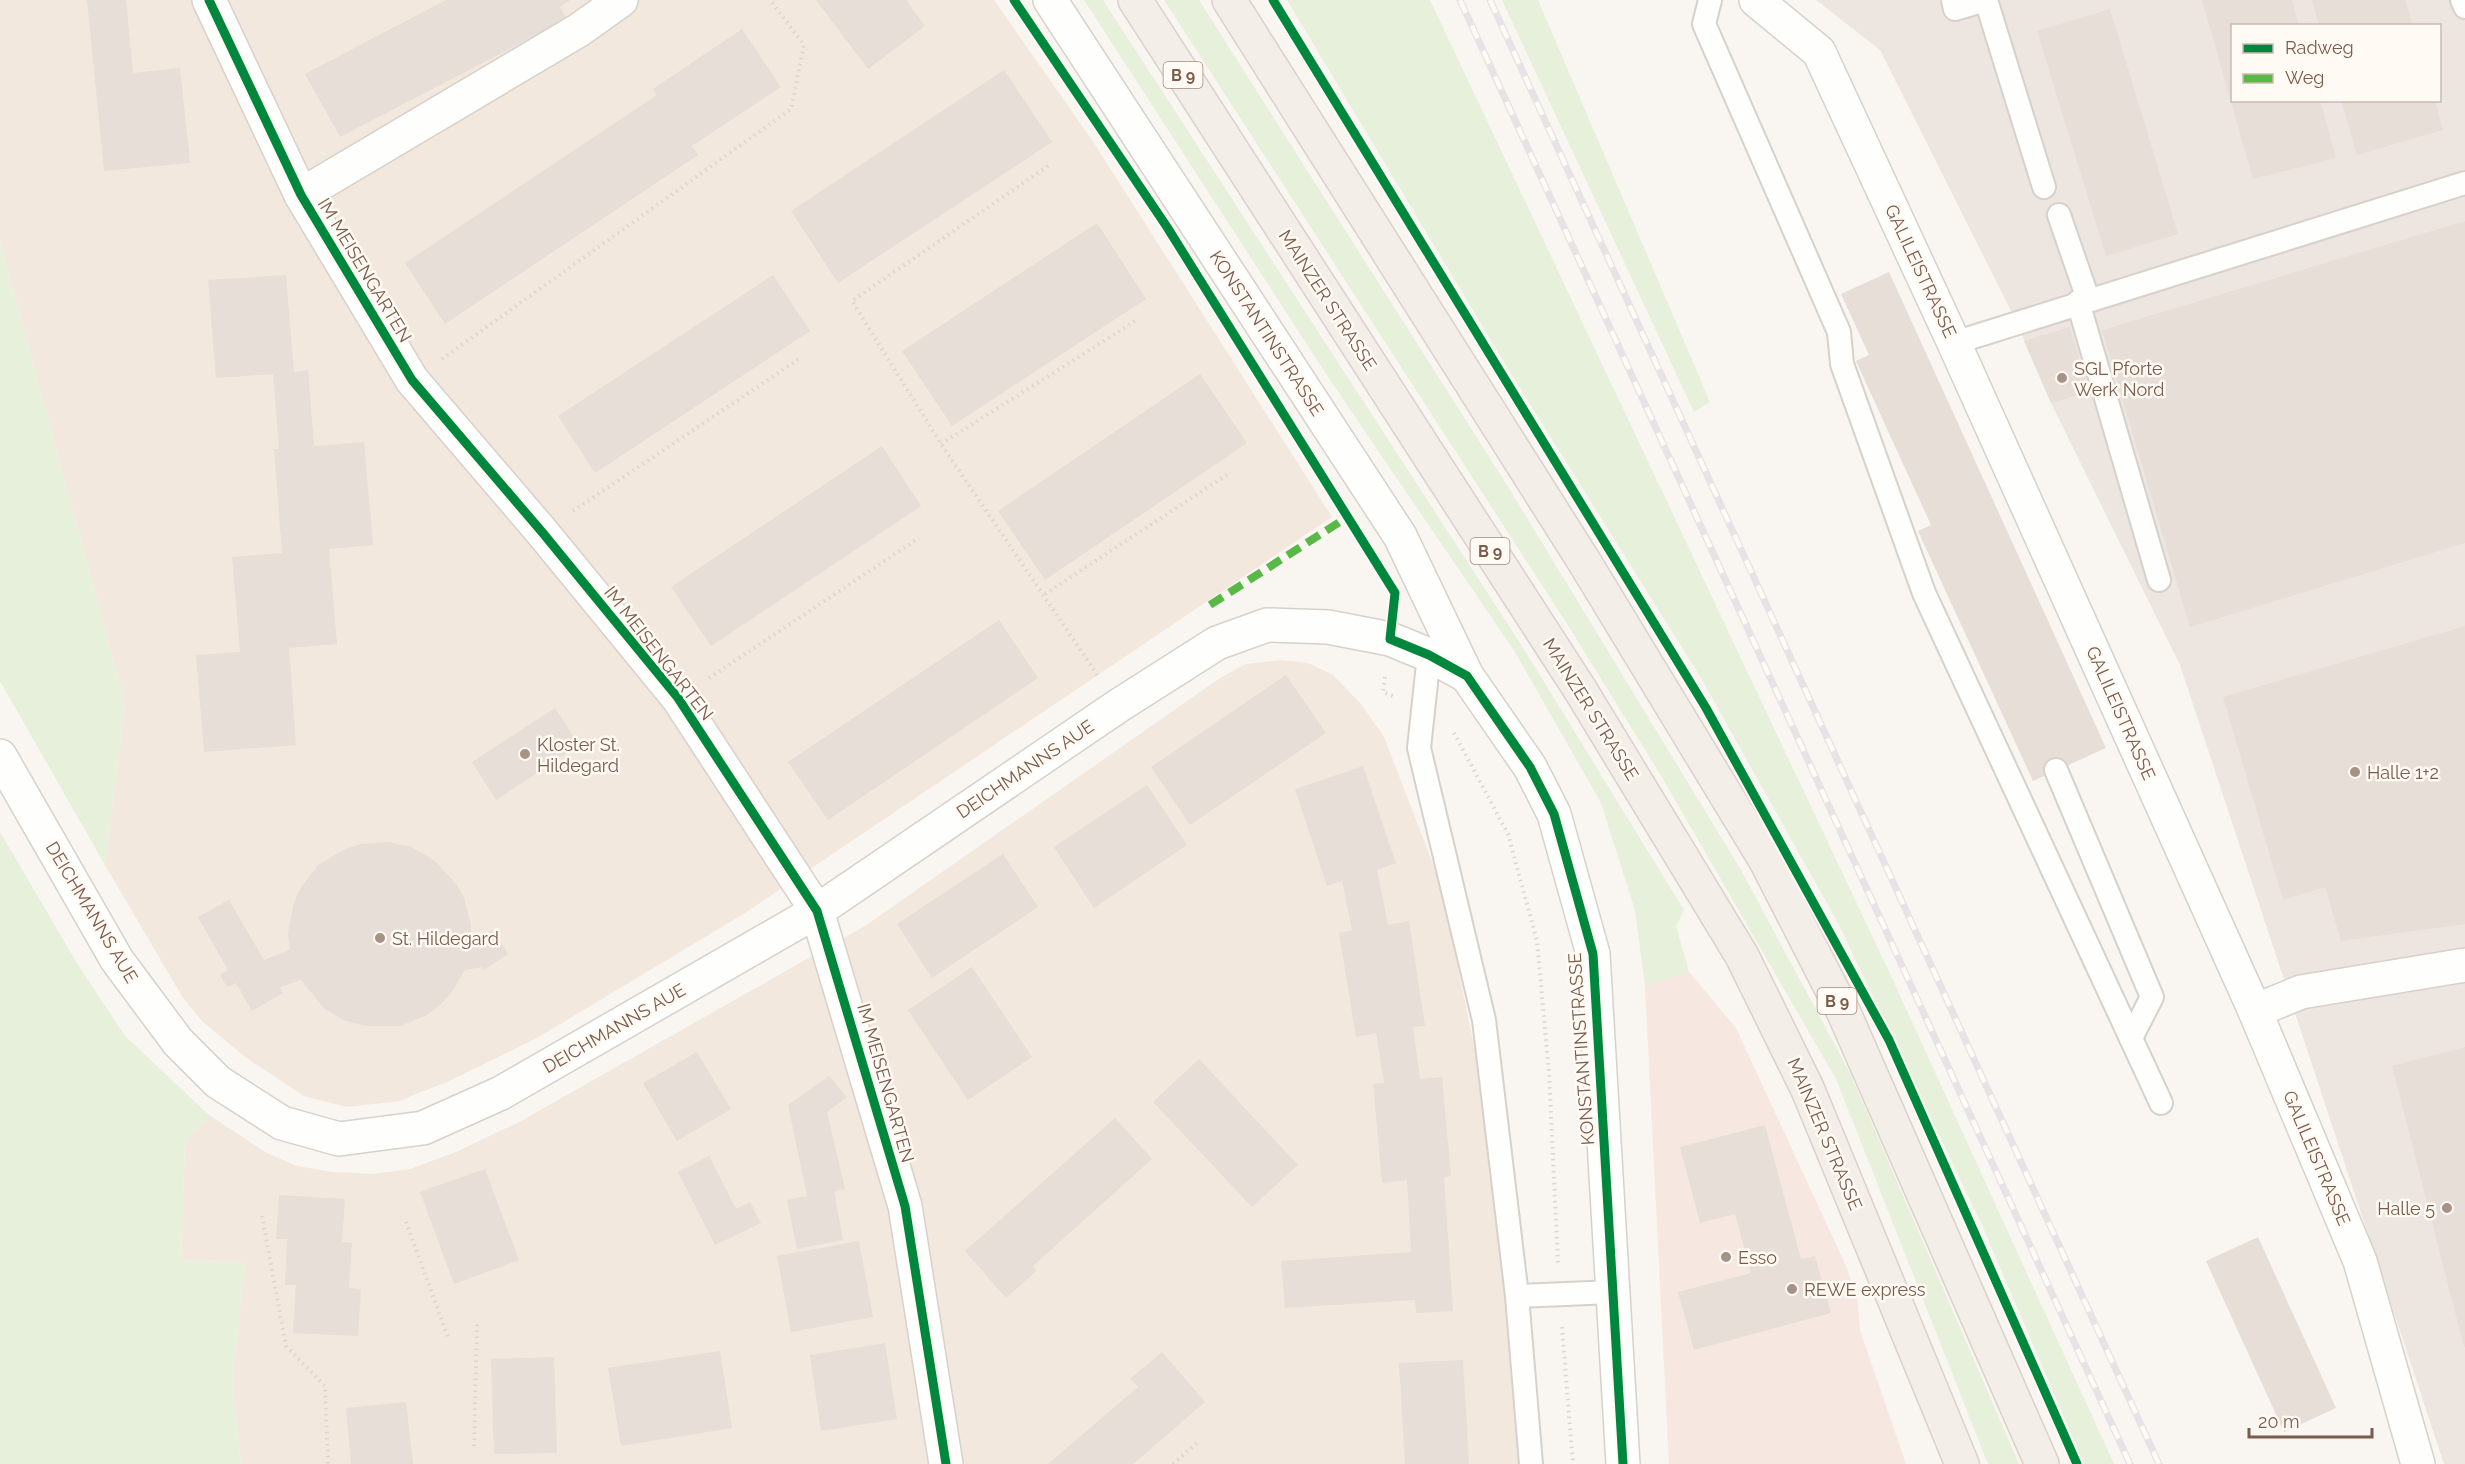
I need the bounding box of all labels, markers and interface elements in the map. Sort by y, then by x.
legend [2231,24,2441,102]
text: Radweg [2285,37,2354,58]
road number: B 9 [1164,62,1202,88]
text: Weg [2285,67,2324,88]
street label: IM MEISENGARTEN [314,194,416,346]
street label: GALILEISTRASSE [1881,201,1961,341]
street label: MAINZER STRASSE [1275,226,1381,374]
street label: KONSTANTINSTRASSE [1206,246,1328,420]
place label: SGL Pforte Werk Nord [2074,358,2164,400]
marker: SGL Pforte Werk Nord [2055,371,2069,385]
road number: B 9 [1470,538,1510,564]
street label: IM MEISENGARTEN [600,582,718,724]
street label: MAINZER STRASSE [1539,634,1643,784]
street label: GALILEISTRASSE [2082,643,2160,783]
street label: DEICHMANNS AUE [952,715,1098,823]
place label: Kloster St. Hildegard [537,734,620,776]
marker: Kloster St. Hildegard [518,747,532,761]
place label: Halle 1+2 [2367,762,2439,783]
marker: Halle 1+2 [2348,765,2362,779]
street label: DEICHMANNS AUE [42,838,142,986]
place label: St. Hildegard [392,928,499,949]
marker: St. Hildegard [373,931,387,945]
street label: KONSTANTINSTRASSE [1564,952,1598,1146]
street label: DEICHMANNS AUE [539,979,689,1077]
road number: B 9 [1818,988,1856,1014]
street label: IM MEISENGARTEN [853,1001,919,1165]
street label: MAINZER STRASSE [1783,1055,1867,1213]
street label: GALILEISTRASSE [2279,1087,2355,1229]
place label: Halle 5 [2377,1198,2435,1219]
marker: Halle 5 [2440,1201,2454,1215]
place label: Esso [1738,1247,1777,1268]
marker: Esso [1719,1250,1733,1264]
place label: REWE express [1804,1279,1926,1300]
marker: REWE express [1785,1282,1799,1296]
scale bar [2249,1401,2372,1439]
text: 20 m [2258,1411,2300,1432]

